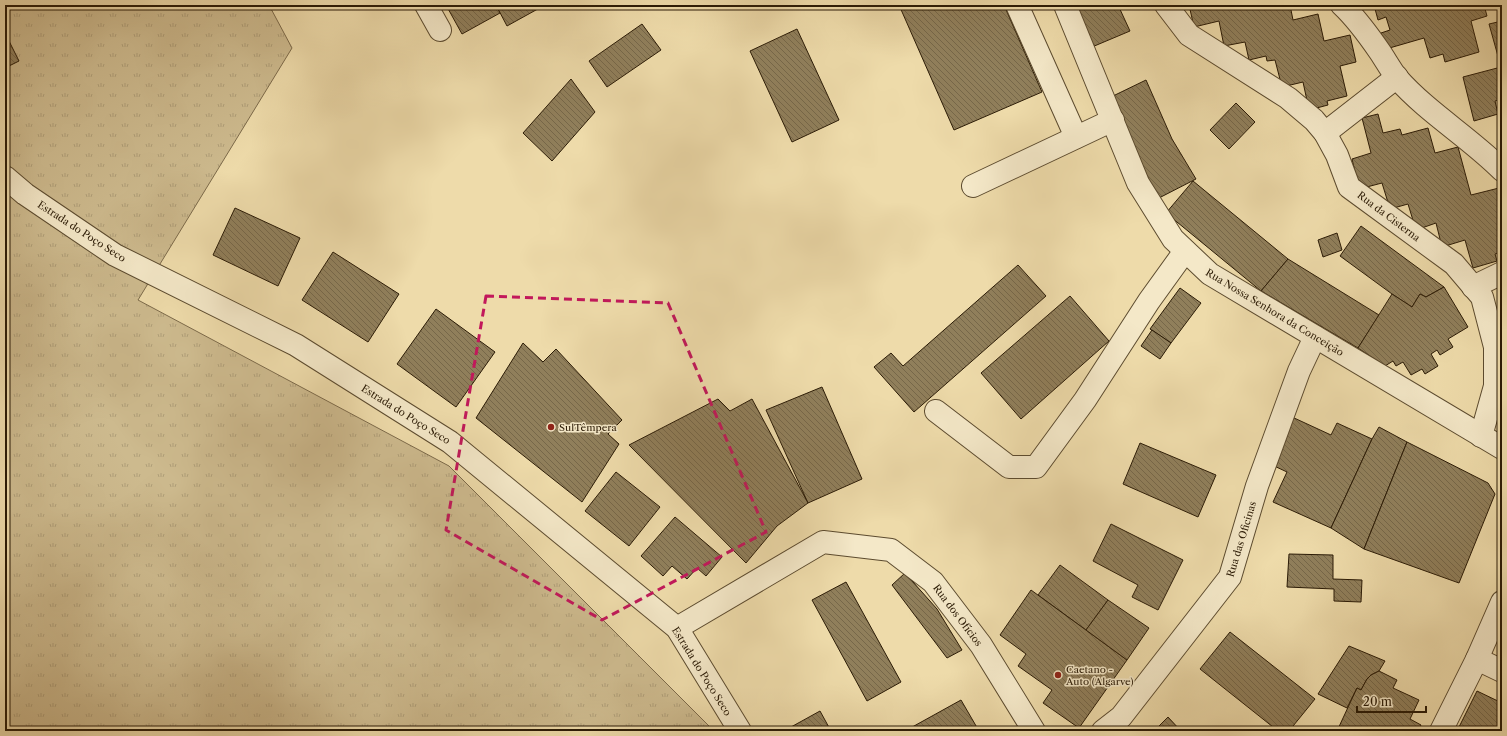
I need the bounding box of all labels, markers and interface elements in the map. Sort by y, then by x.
street label: Rua da Cisterna [1355,189,1423,245]
street label: Estrada do Poço Seco [35,198,128,265]
street label: Rua Nossa Senhora da Conceição [1203,266,1346,359]
street label: Estrada do Poço Seco [359,382,453,447]
place label: SulTêmpera [559,421,617,434]
marker: SulTêmpera [546,422,556,432]
street label: Rua das Oficinas [1224,500,1259,579]
street label: Rua dos Ofícios [930,582,985,649]
street label: Estrada do Poço Seco [669,624,734,718]
place label: Caetano - Auto (Algarve) [1065,663,1133,688]
marker: Caetano - Auto (Algarve) [1053,670,1063,680]
scale bar [1357,688,1426,714]
text: 20 m [1363,694,1392,709]

